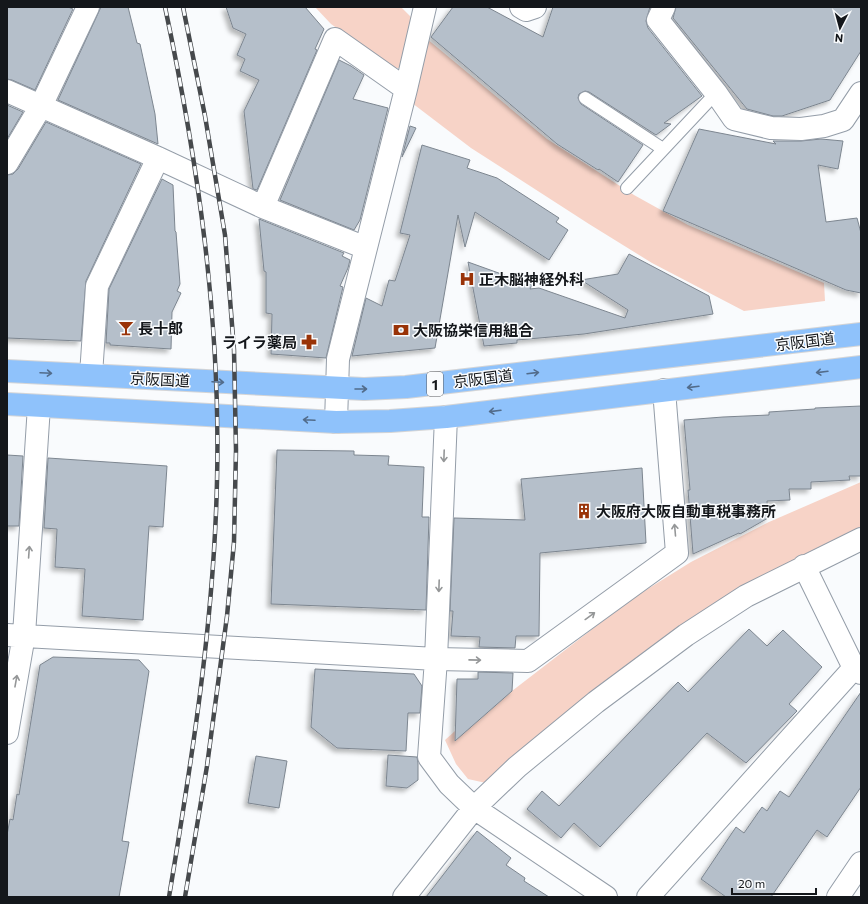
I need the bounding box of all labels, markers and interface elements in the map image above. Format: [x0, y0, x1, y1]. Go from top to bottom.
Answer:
north arrow [820, 8, 860, 48]
text: N [834, 32, 844, 45]
hospital icon: 正木脳神経外科 [458, 270, 476, 288]
place label: 正木脳神経外科 [479, 270, 584, 288]
bar icon: 長十郎 [117, 319, 135, 337]
place label: 長十郎 [138, 319, 183, 337]
bank icon: 大阪協栄信用組合 [392, 321, 410, 339]
place label: 大阪協栄信用組合 [413, 321, 534, 339]
street label: 京阪国道 [774, 328, 836, 354]
place label: ライラ薬局 [222, 333, 297, 351]
pharmacy icon: ライラ薬局 [300, 333, 318, 351]
street label: 京阪国道 [452, 365, 514, 391]
street label: 京阪国道 [130, 368, 190, 390]
one-way arrow [816, 368, 829, 376]
one-way arrow [39, 369, 52, 376]
one-way arrow [526, 369, 539, 376]
road number: 1 [427, 372, 443, 396]
one-way arrow [211, 379, 224, 386]
one-way arrow [687, 383, 700, 391]
one-way arrow [354, 385, 367, 393]
one-way arrow [489, 407, 502, 415]
one-way arrow [303, 417, 316, 424]
one-way arrow [440, 449, 448, 462]
building icon: 大阪府大阪自動車税事務所 [575, 502, 593, 520]
place label: 大阪府大阪自動車税事務所 [596, 502, 776, 520]
one-way arrow [672, 524, 679, 537]
one-way arrow [26, 546, 33, 559]
one-way arrow [435, 579, 442, 592]
one-way arrow [584, 612, 595, 620]
one-way arrow [468, 656, 481, 663]
one-way arrow [12, 675, 20, 688]
scale bar [732, 870, 816, 896]
text: 20 m [738, 876, 765, 890]

